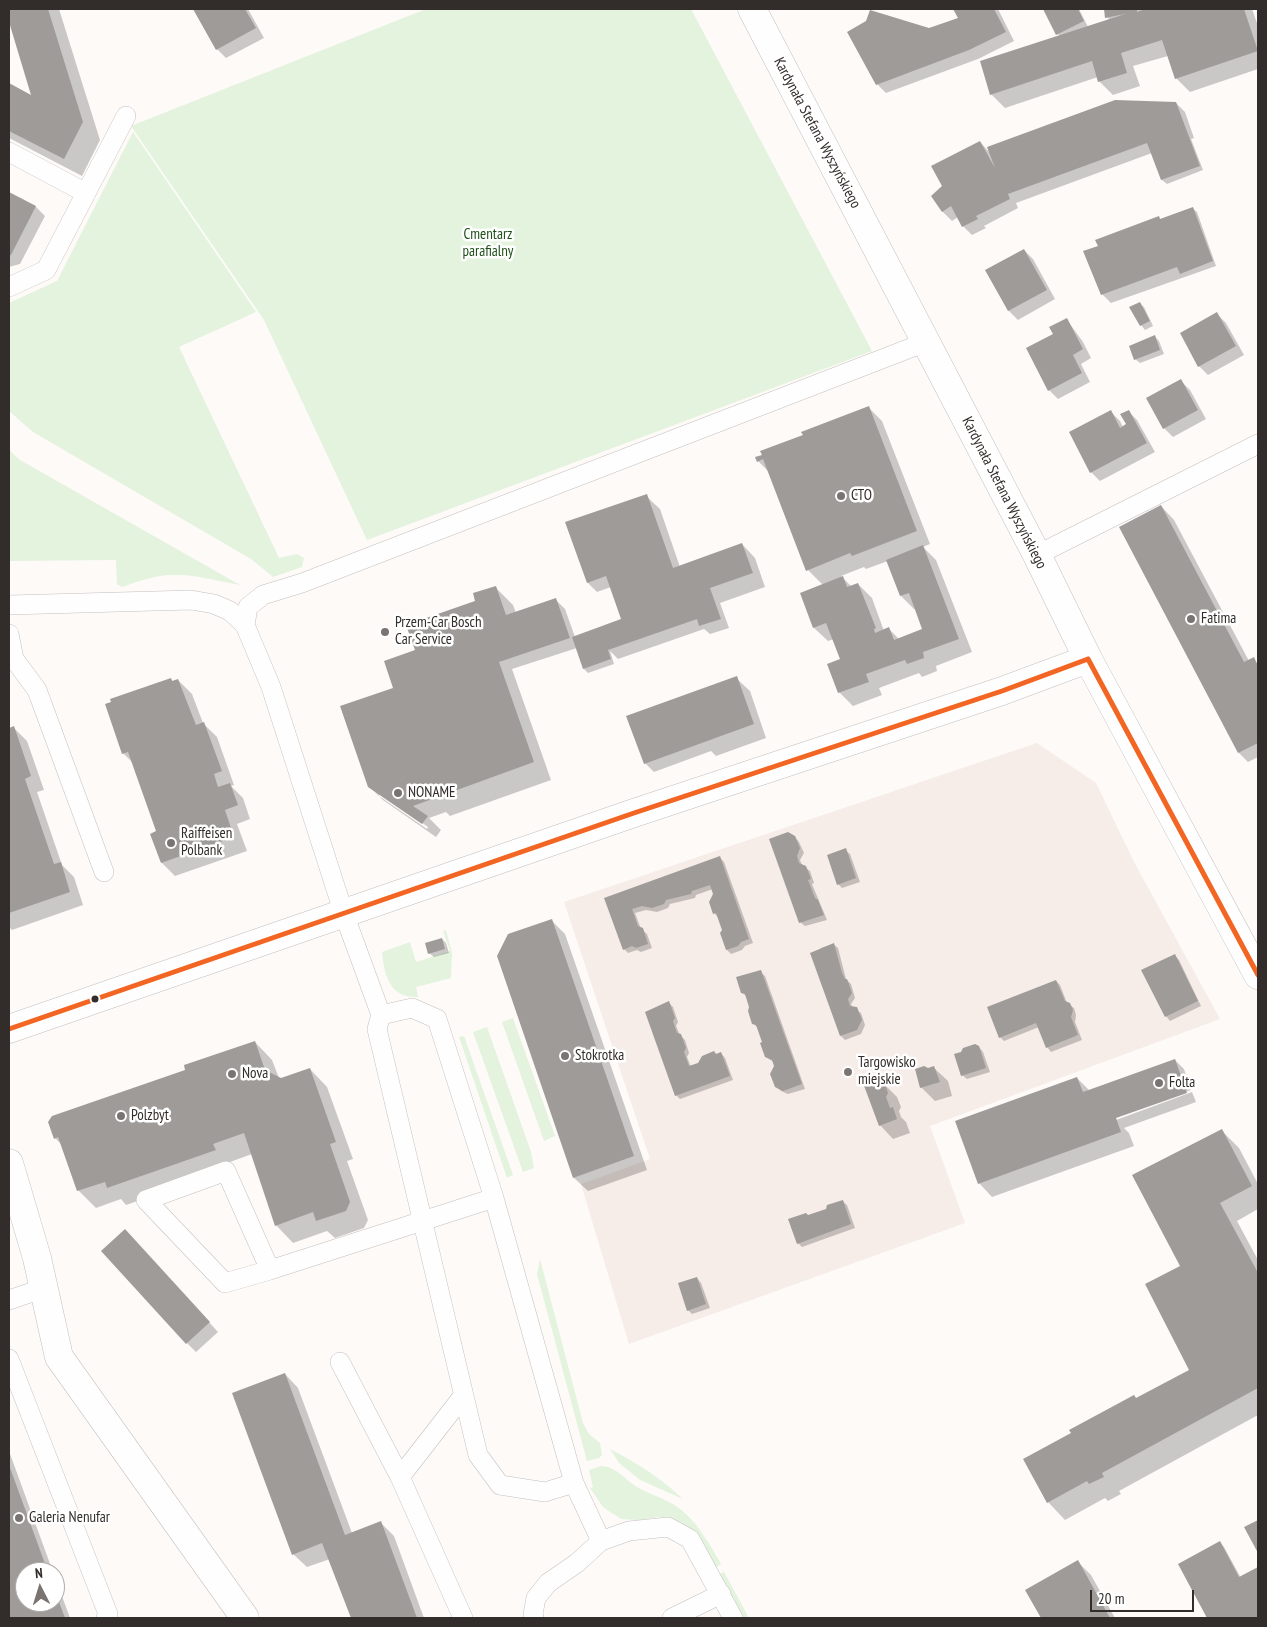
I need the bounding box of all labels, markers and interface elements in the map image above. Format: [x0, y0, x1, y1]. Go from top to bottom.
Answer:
street label: Kardynała Stefana Wyszyńskiego [770, 55, 864, 211]
park label: Cmentarz parafialny [463, 226, 513, 261]
street label: Kardynała Stefana Wyszyńskiego [958, 414, 1050, 572]
place label: CTO [851, 487, 872, 505]
marker: CTO [835, 490, 847, 502]
place label: Fatima [1201, 610, 1236, 628]
marker: Fatima [1185, 613, 1197, 625]
place label: Przem-Car Bosch Car Service [395, 614, 482, 649]
marker: Przem-Car Bosch Car Service [379, 626, 391, 638]
place label: NONAME [408, 784, 455, 802]
marker: NONAME [392, 787, 404, 799]
place label: Raiffeisen Polbank [181, 825, 232, 860]
marker: Raiffeisen Polbank [165, 837, 177, 849]
unlabelled marker [90, 994, 100, 1004]
place label: Stokrotka [575, 1047, 624, 1065]
marker: Stokrotka [559, 1050, 571, 1062]
place label: Targowisko miejskie [858, 1054, 916, 1089]
place label: Nova [242, 1065, 268, 1083]
marker: Targowisko miejskie [842, 1066, 854, 1078]
marker: Nova [226, 1068, 238, 1080]
place label: Folta [1169, 1074, 1195, 1092]
marker: Folta [1153, 1077, 1165, 1089]
place label: Polzbyt [131, 1107, 169, 1125]
marker: Polzbyt [115, 1110, 127, 1122]
place label: Galeria Nenufar [29, 1509, 110, 1527]
marker: Galeria Nenufar [13, 1512, 25, 1524]
north arrow [15, 1562, 65, 1612]
text: N [34, 1564, 43, 1582]
scale bar [1092, 1580, 1196, 1612]
text: 20 m [1098, 1589, 1124, 1608]

